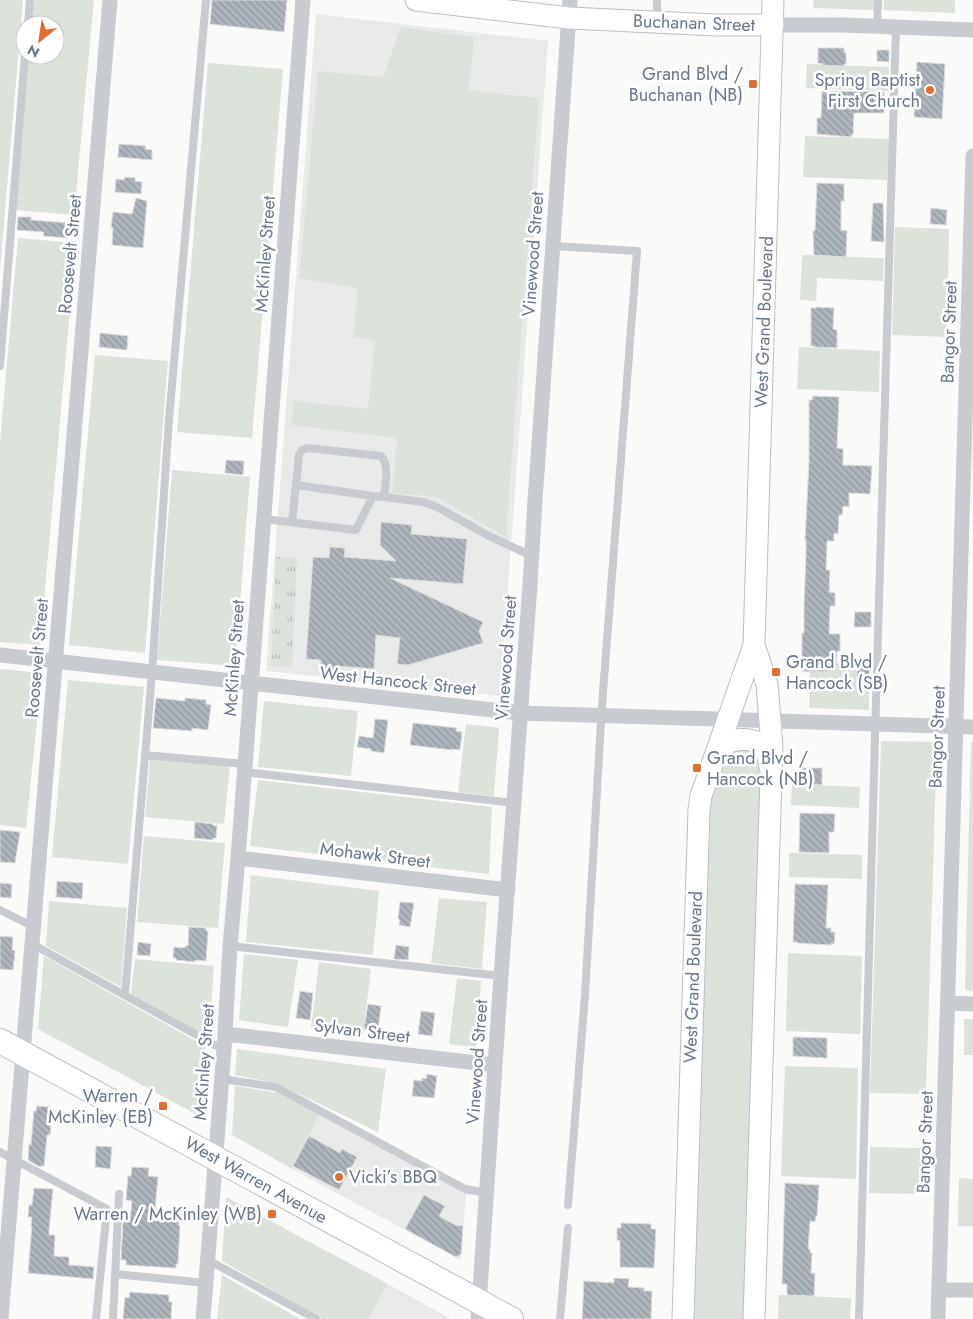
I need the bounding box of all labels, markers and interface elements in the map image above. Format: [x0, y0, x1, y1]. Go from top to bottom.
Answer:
street label: Buchanan Street [633, 8, 756, 38]
north arrow [15, 15, 65, 65]
text: N [24, 40, 43, 63]
place label: Grand Blvd / Buchanan (NB) [629, 61, 743, 108]
place label: Spring Baptist First Church [814, 67, 921, 114]
marker: Grand Blvd / Buchanan (NB) [747, 78, 759, 90]
marker: Spring Baptist First Church [924, 84, 936, 96]
street label: Vinewood Street [516, 190, 550, 317]
street label: Roosevelt Street [52, 193, 88, 315]
street label: McKinley Street [248, 194, 282, 313]
street label: West Grand Boulevard [748, 236, 780, 408]
street label: Bangor Street [934, 280, 964, 384]
street label: Vinewood Street [489, 594, 523, 721]
street label: Roosevelt Street [19, 597, 55, 719]
street label: McKinley Street [217, 598, 251, 717]
place label: Grand Blvd / Hancock (SB) [786, 649, 888, 696]
street label: West Hancock Street [319, 660, 478, 702]
marker: Grand Blvd / Hancock (SB) [770, 666, 782, 678]
street label: Bangor Street [922, 685, 952, 789]
place label: Grand Blvd / Hancock (NB) [707, 745, 814, 792]
marker: Grand Blvd / Hancock (NB) [691, 762, 703, 774]
street label: Mohawk Street [318, 835, 432, 875]
street label: West Grand Boulevard [677, 891, 709, 1063]
street label: Vinewood Street [460, 998, 494, 1125]
street label: McKinley Street [187, 1002, 221, 1121]
street label: Sylvan Street [313, 1012, 412, 1050]
place label: Warren / McKinley (EB) [48, 1083, 153, 1130]
street label: Bangor Street [910, 1090, 940, 1194]
marker: Warren / McKinley (EB) [157, 1100, 169, 1112]
street label: West Warren Avenue [180, 1130, 332, 1230]
place label: Vicki’s BBQ [349, 1164, 438, 1190]
marker: Vicki’s BBQ [333, 1171, 345, 1183]
place label: Warren / McKinley (WB) [73, 1201, 262, 1227]
marker: Warren / McKinley (WB) [266, 1208, 278, 1220]

